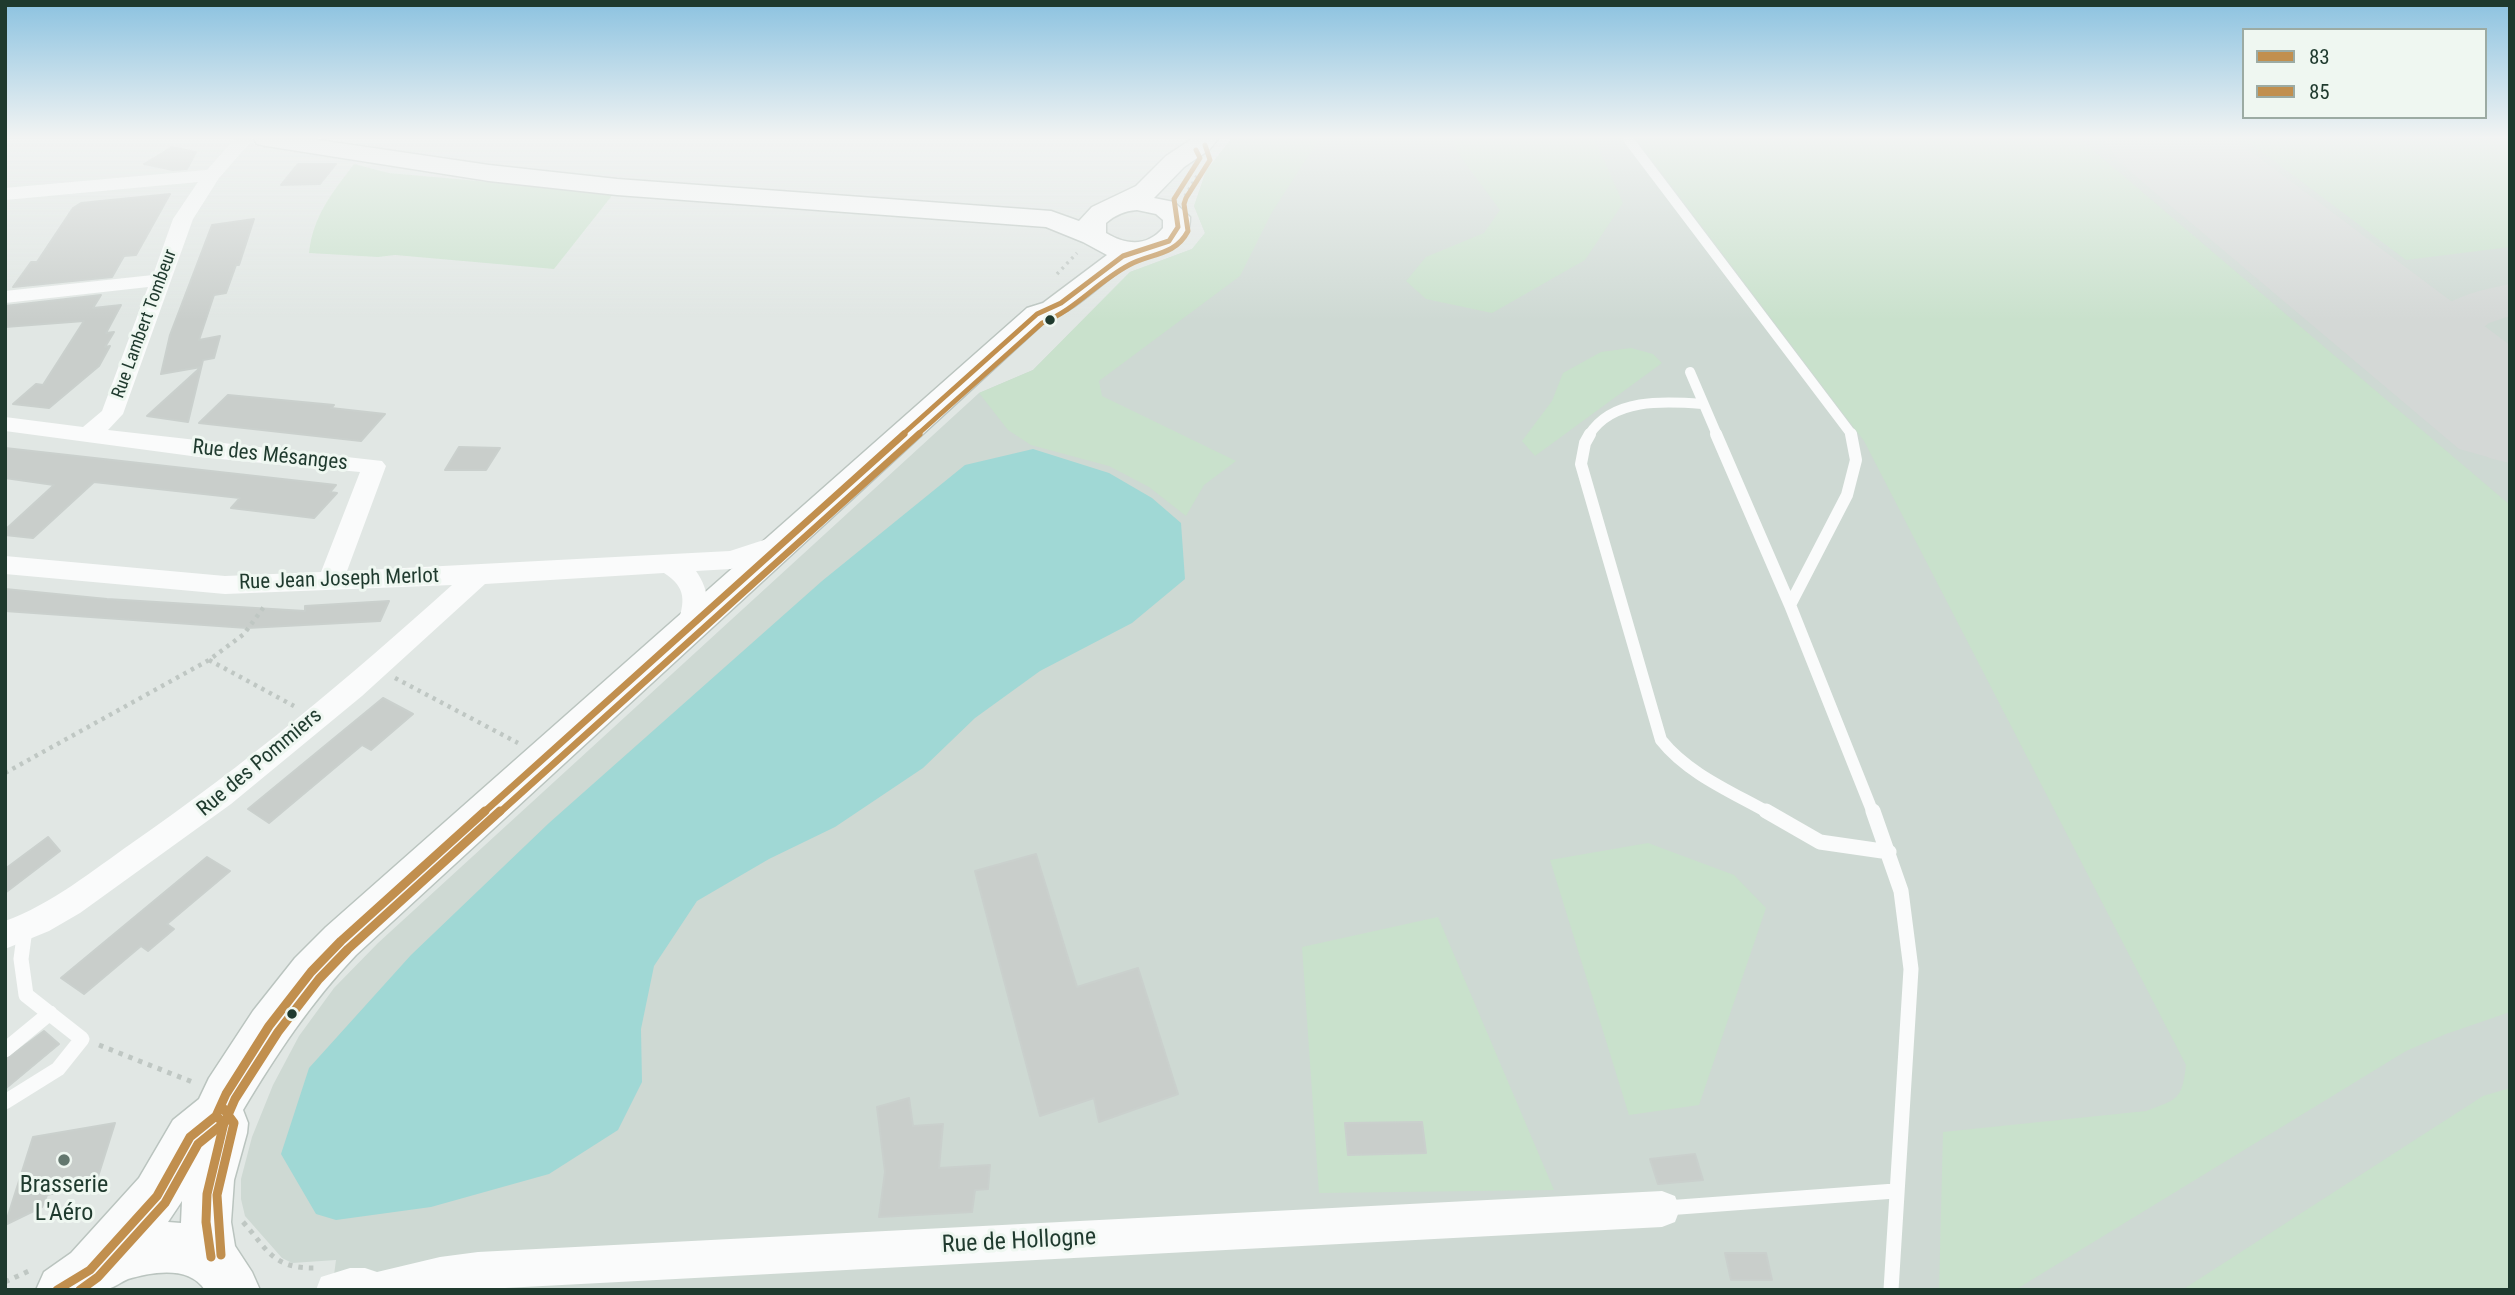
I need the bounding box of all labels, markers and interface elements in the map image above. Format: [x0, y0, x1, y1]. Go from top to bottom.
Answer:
legend [2242, 28, 2487, 119]
text: 83 [2309, 45, 2330, 69]
text: 85 [2309, 80, 2330, 104]
street label: Rue Lambert Tombeur [108, 247, 182, 401]
unlabelled marker [1043, 313, 1057, 327]
street label: Rue des Mésanges [191, 435, 349, 477]
street label: Rue Jean Joseph Merlot [239, 564, 439, 596]
street label: Rue des Pommiers [193, 704, 327, 822]
unlabelled marker [285, 1007, 299, 1021]
marker: Brasserie L'Aéro [56, 1152, 72, 1168]
place label: Brasserie L'Aéro [20, 1172, 108, 1228]
street label: Rue de Hollogne [941, 1224, 1097, 1260]

